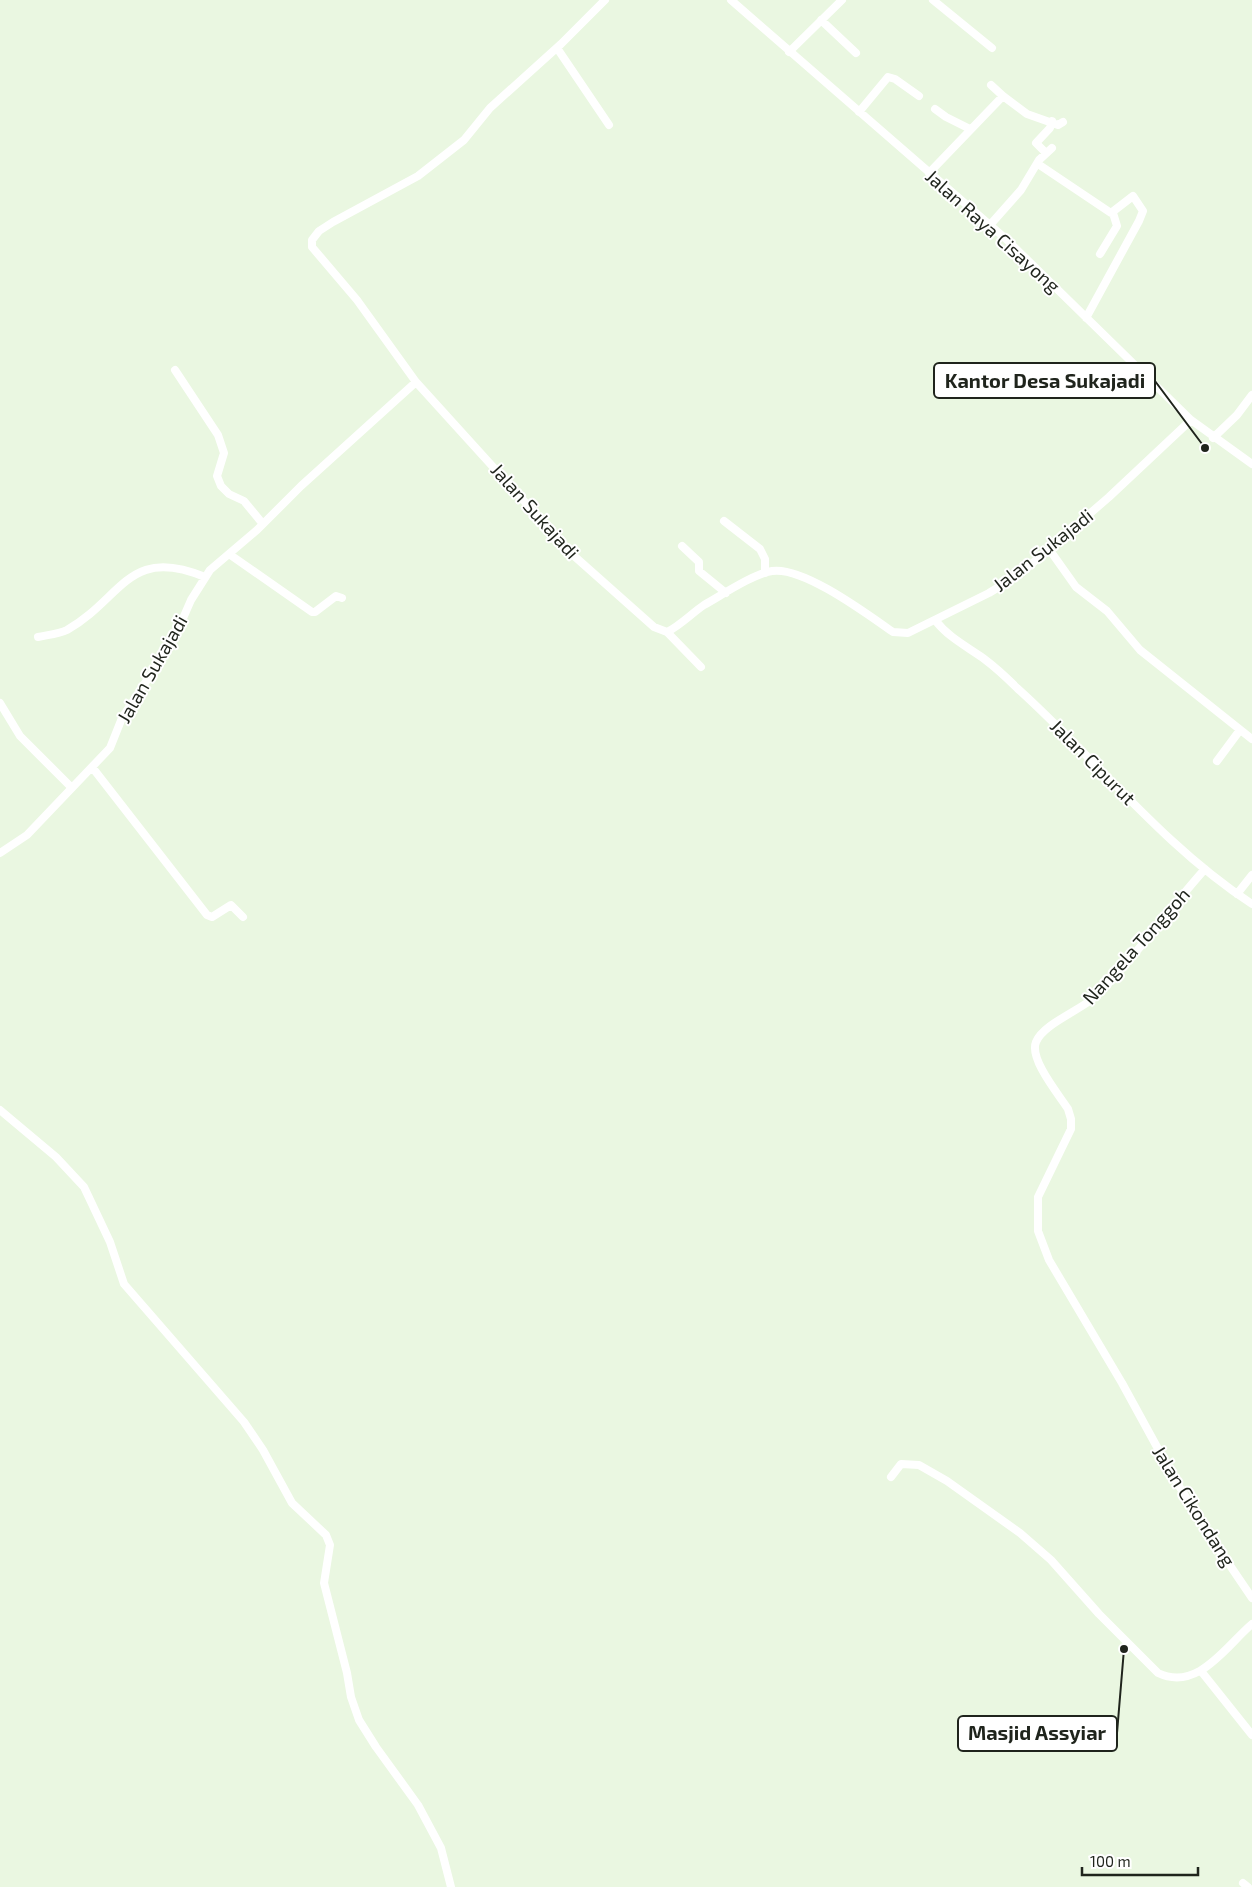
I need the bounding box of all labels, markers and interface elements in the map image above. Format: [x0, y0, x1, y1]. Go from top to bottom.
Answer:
street label: Jalan Raya Cisayong [921, 164, 1066, 297]
callout: Kantor Desa Sukajadi [934, 363, 1155, 398]
text: Kantor Desa Sukajadi [945, 368, 1145, 392]
street label: Jalan Sukajadi [486, 458, 584, 563]
street label: Jalan Sukajadi [988, 503, 1097, 596]
street label: Jalan Sukajadi [111, 611, 192, 727]
street label: Jalan Cipurut [1046, 714, 1141, 809]
street label: Nangela Tonggoh [1077, 883, 1194, 1009]
street label: Jalan Cikondang [1148, 1441, 1241, 1571]
callout: Masjid Assyiar [958, 1716, 1117, 1751]
text: Masjid Assyiar [968, 1720, 1107, 1745]
scale bar [1082, 1844, 1198, 1876]
text: 100 m [1090, 1852, 1131, 1870]

